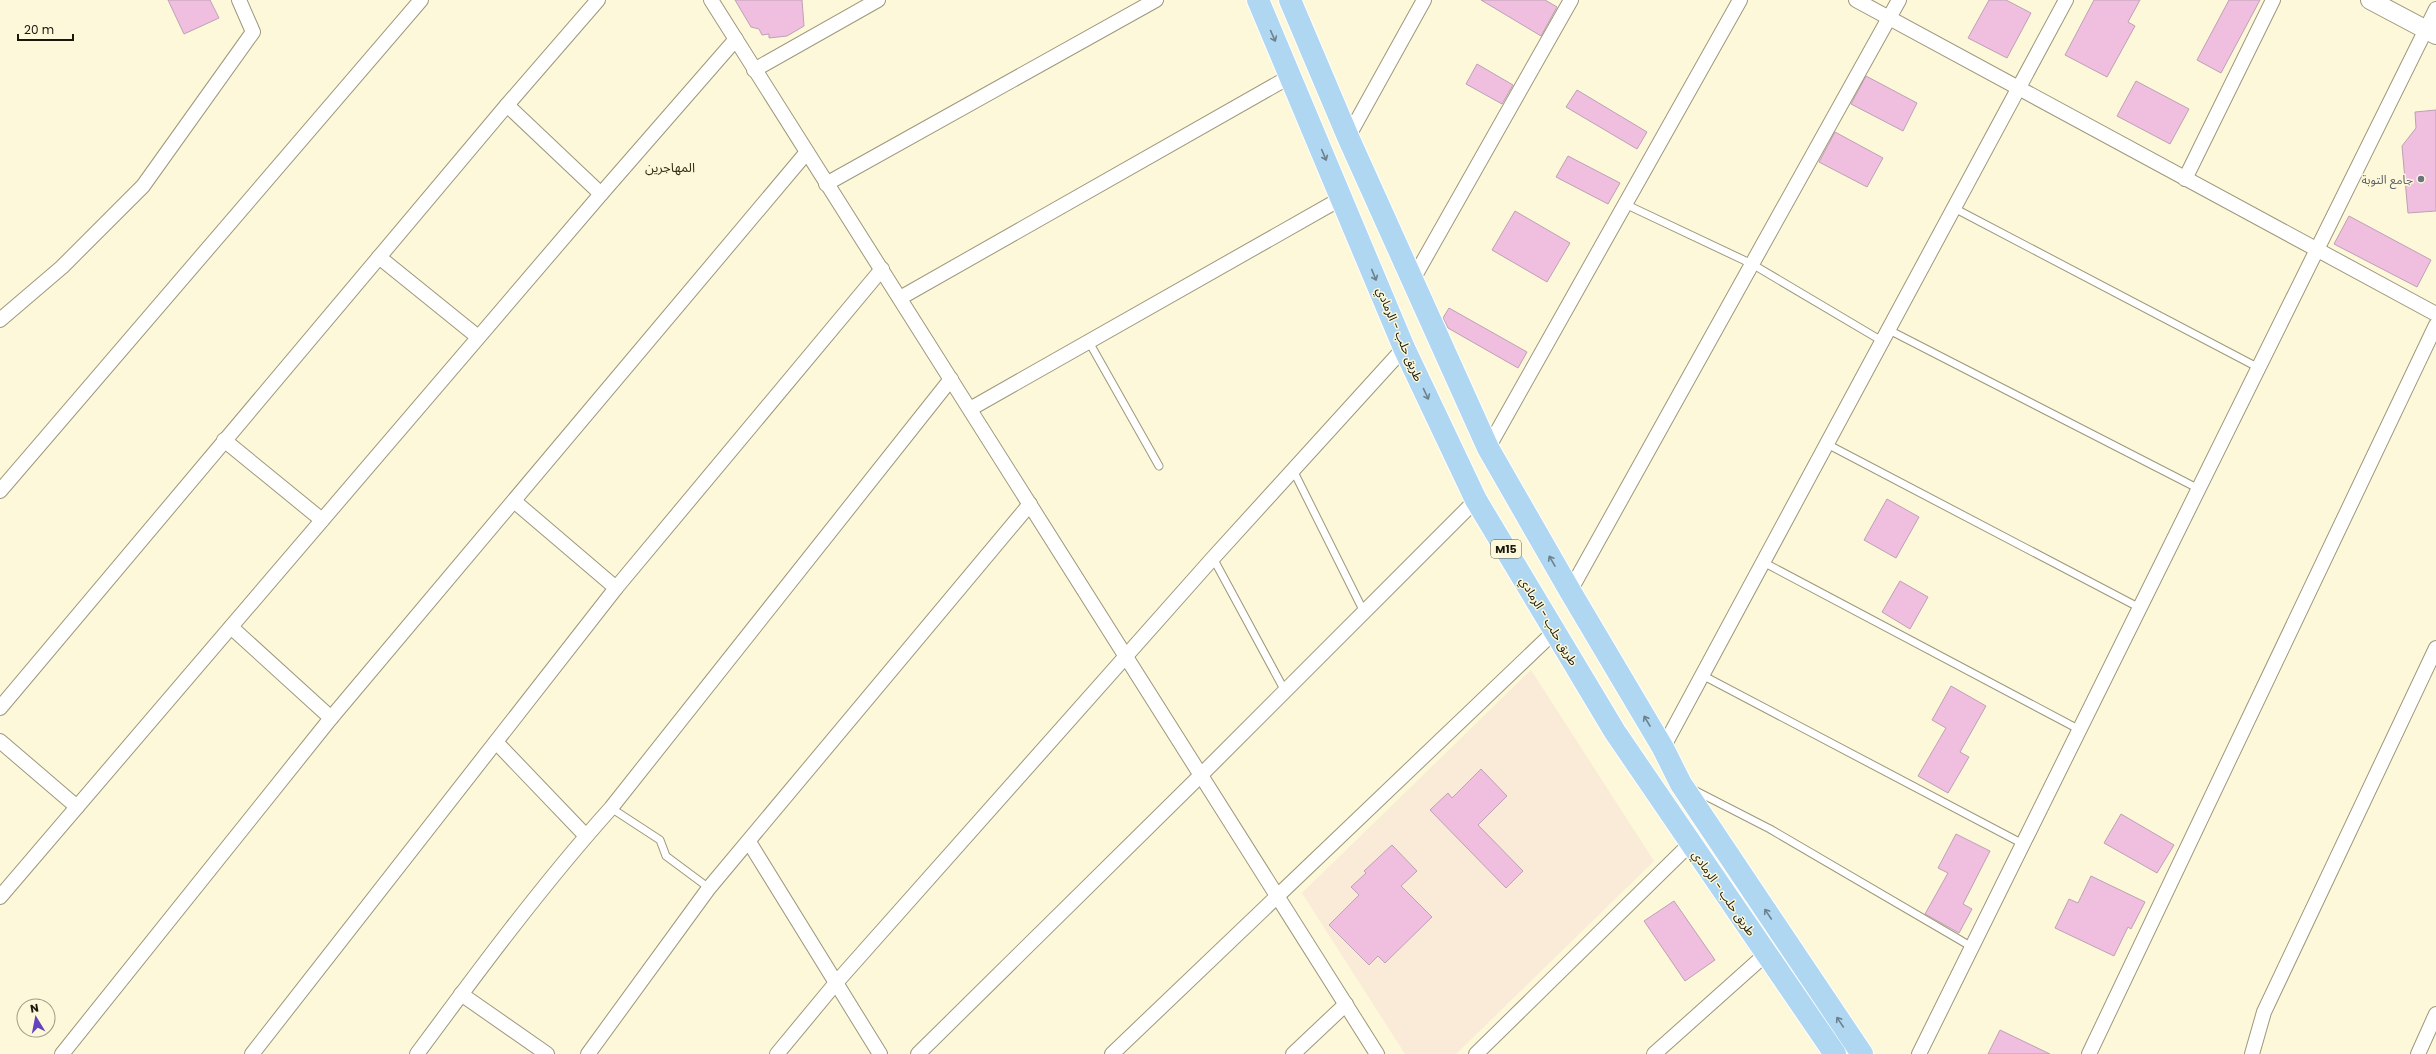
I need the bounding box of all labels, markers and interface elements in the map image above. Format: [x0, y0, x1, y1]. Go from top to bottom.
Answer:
scale bar [18, 16, 73, 42]
text: 20 m [24, 21, 54, 38]
one-way arrow [1270, 29, 1278, 41]
one-way arrow [1321, 149, 1329, 161]
district label: المهاجرين [645, 158, 695, 177]
place label: جامع التوبة [2361, 171, 2413, 189]
marker: جامع التوبة [2416, 174, 2426, 184]
one-way arrow [1371, 269, 1379, 281]
street label: طريق حلب - الرمادي [1371, 284, 1427, 384]
one-way arrow [1423, 388, 1430, 400]
road number: M15 [1491, 540, 1521, 558]
one-way arrow [1548, 555, 1556, 567]
street label: طريق حلب - الرمادي [1514, 573, 1582, 669]
one-way arrow [1643, 716, 1651, 727]
street label: طريق حلب - الرمادي [1687, 847, 1760, 940]
one-way arrow [1764, 908, 1772, 919]
north arrow [16, 998, 56, 1038]
text: N [29, 1000, 40, 1017]
one-way arrow [1836, 1016, 1844, 1027]

